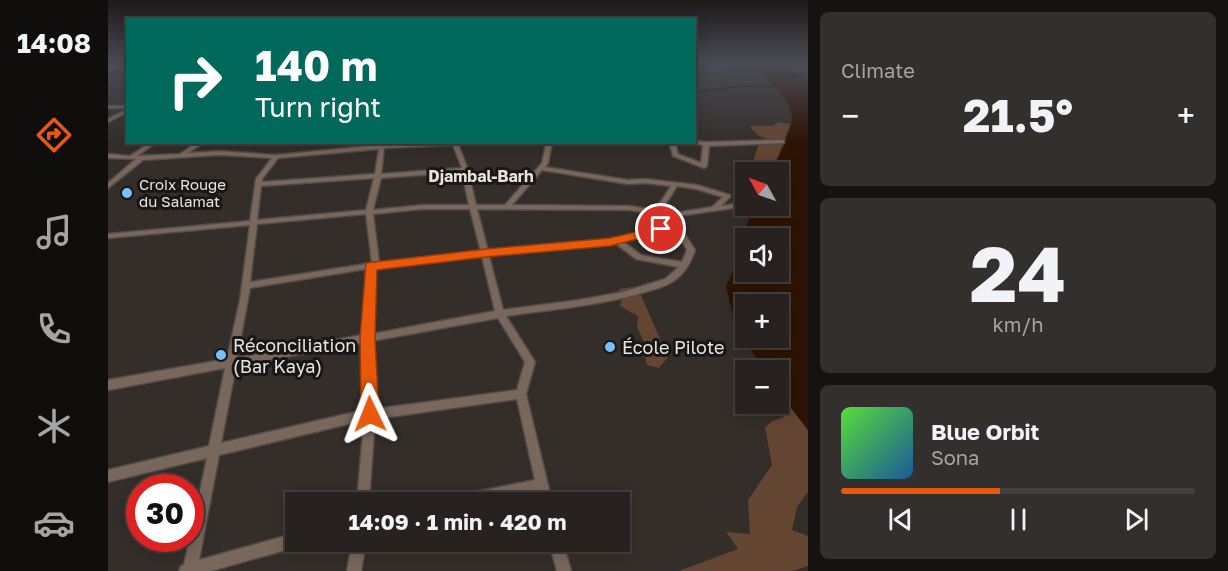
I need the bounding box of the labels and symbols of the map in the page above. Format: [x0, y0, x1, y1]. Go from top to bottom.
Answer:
north arrow [735, 162, 789, 216]
district label: Djambal-Barh [428, 166, 534, 186]
place label: Croix Rouge du Salamat [139, 175, 226, 210]
marker: Croix Rouge du Salamat [120, 186, 134, 200]
pin [635, 203, 686, 254]
place label: Réconciliation (Bar Kaya) [233, 334, 356, 377]
place label: École Pilote [622, 336, 725, 358]
marker: École Pilote [603, 340, 617, 354]
marker: Réconciliation (Bar Kaya) [214, 348, 228, 362]
position arrow [338, 382, 402, 446]
speed limit sign: 30 [126, 474, 204, 552]

